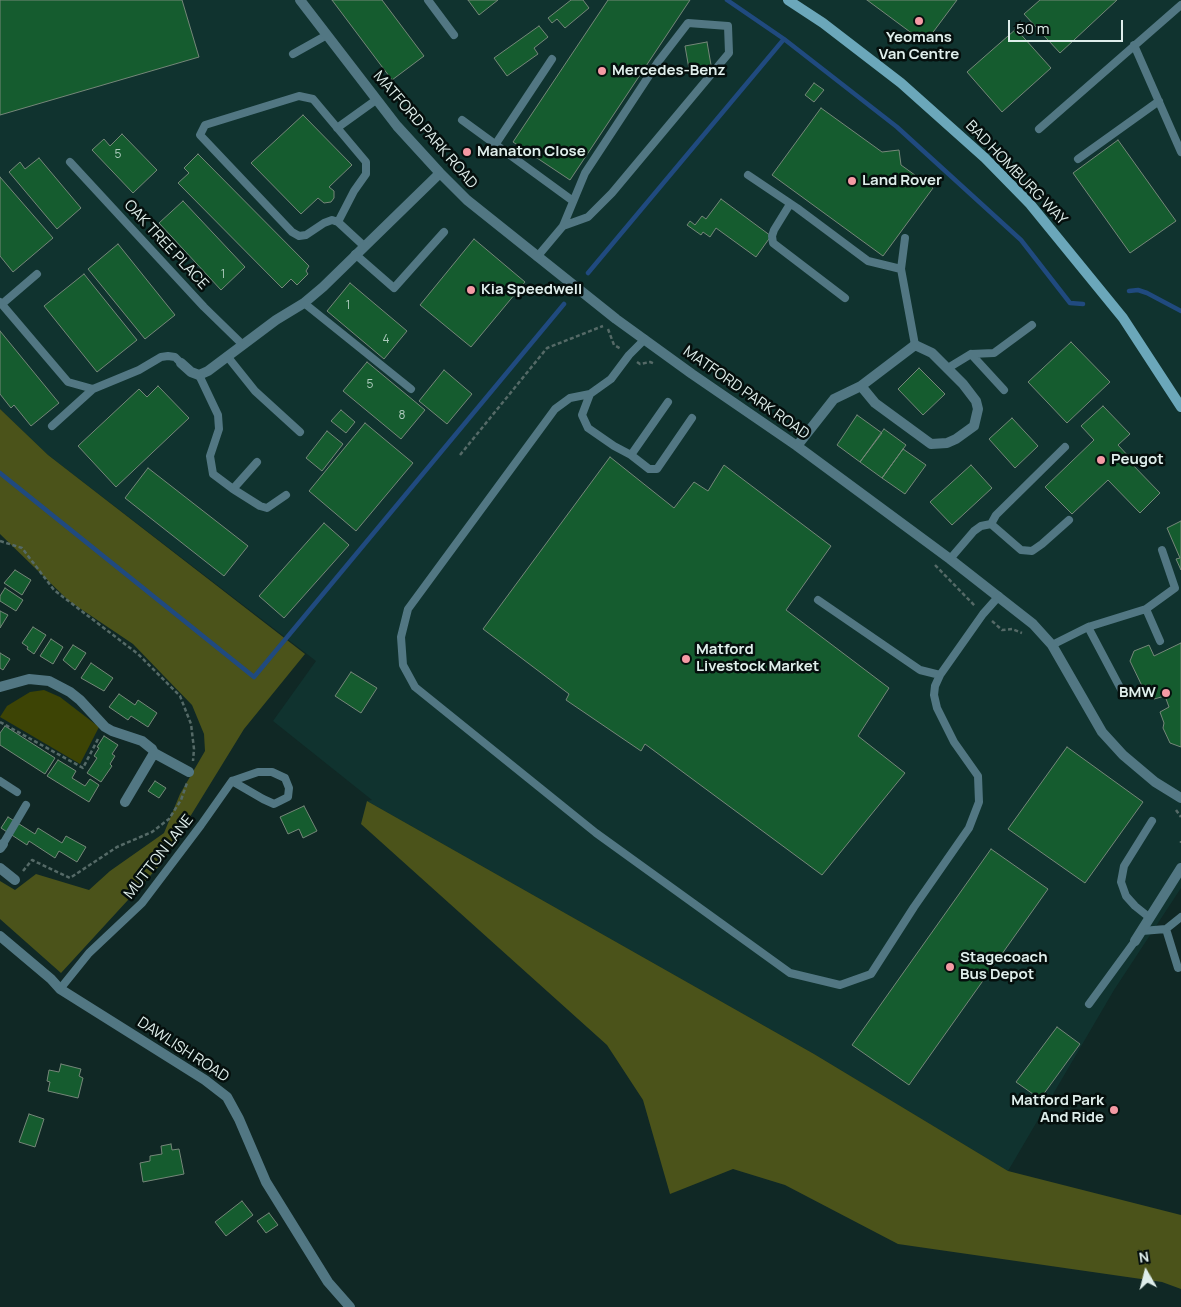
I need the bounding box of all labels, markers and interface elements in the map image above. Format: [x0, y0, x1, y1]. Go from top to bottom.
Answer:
scale bar [1011, 10, 1126, 42]
marker: Yeomans Van Centre [913, 15, 925, 27]
text: 50 m [1016, 18, 1050, 39]
place label: Yeomans Van Centre [879, 29, 959, 64]
place label: Mercedes-Benz [612, 62, 725, 80]
marker: Mercedes-Benz [596, 65, 608, 77]
street label: MATFORD PARK ROAD [369, 68, 481, 192]
street label: BAD HOMBURG WAY [962, 117, 1070, 229]
place label: Manaton Close [477, 143, 586, 161]
marker: Manaton Close [461, 146, 473, 158]
house number: 5 [115, 148, 121, 162]
place label: Land Rover [862, 172, 942, 190]
marker: Land Rover [846, 175, 858, 187]
street label: OAK TREE PLACE [120, 197, 212, 293]
house number: 1 [221, 268, 225, 282]
place label: Kia Speedwell [481, 281, 582, 299]
marker: Kia Speedwell [465, 284, 477, 296]
house number: 1 [346, 299, 350, 313]
house number: 4 [382, 333, 390, 347]
street label: MATFORD PARK ROAD [679, 343, 813, 443]
house number: 5 [367, 378, 373, 392]
house number: 8 [399, 409, 405, 423]
place label: Peugot [1111, 451, 1164, 469]
marker: Peugot [1095, 454, 1107, 466]
place label: Matford Livestock Market [696, 641, 819, 676]
marker: Matford Livestock Market [680, 653, 692, 665]
place label: BMW [1119, 684, 1156, 702]
marker: BMW [1160, 687, 1172, 699]
street label: MUTTON LANE [120, 811, 198, 903]
place label: Stagecoach Bus Depot [960, 949, 1048, 984]
marker: Stagecoach Bus Depot [944, 961, 956, 973]
street label: DAWLISH ROAD [134, 1014, 232, 1086]
place label: Matford Park And Ride [1011, 1092, 1104, 1127]
marker: Matford Park And Ride [1108, 1104, 1120, 1116]
north arrow [1121, 1247, 1171, 1297]
text: N [1138, 1247, 1150, 1267]

